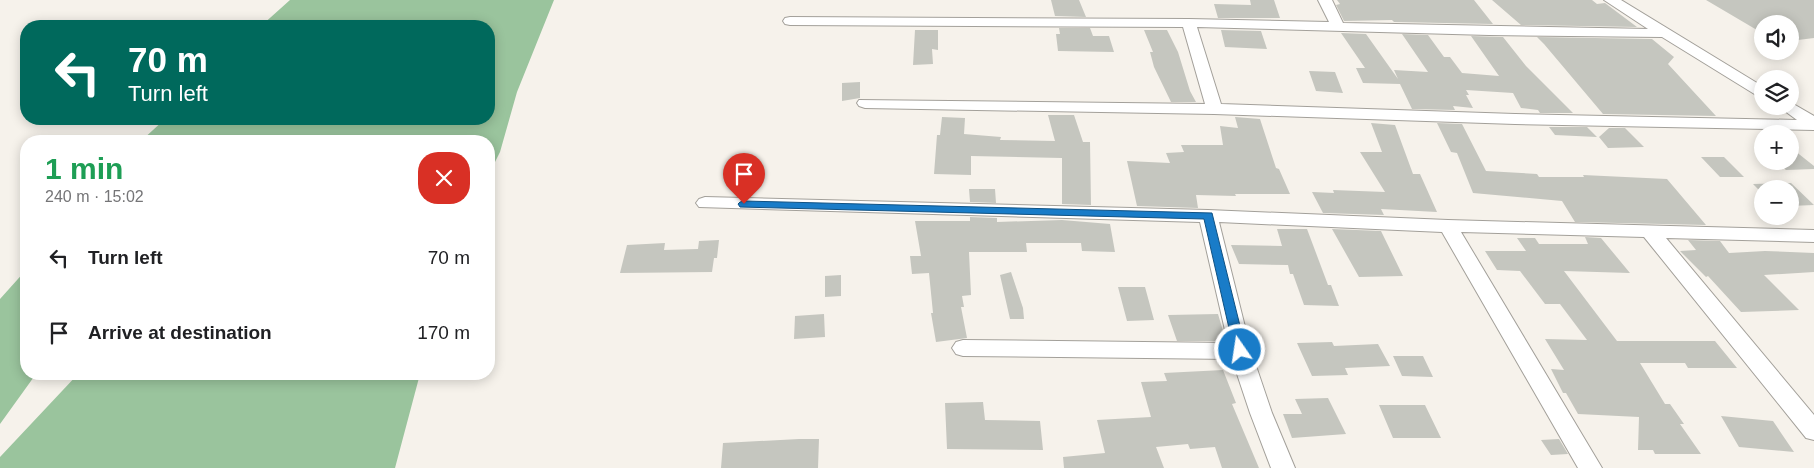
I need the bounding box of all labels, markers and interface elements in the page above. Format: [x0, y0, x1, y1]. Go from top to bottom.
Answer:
map controls [1754, 15, 1799, 225]
button: sound [1754, 15, 1799, 60]
icon: left [45, 40, 110, 105]
text: 70 m [128, 40, 208, 79]
button: layers [1754, 70, 1799, 115]
text: Turn left [128, 81, 208, 106]
button: + [1754, 125, 1799, 170]
text: 1 min [45, 152, 123, 185]
button: close [418, 152, 470, 204]
pin [723, 153, 765, 204]
icon: arrive [730, 160, 758, 188]
button: − [1754, 180, 1799, 225]
text: 240 m · 15:02 [45, 188, 144, 205]
icon: left [45, 244, 73, 272]
text: Turn left [88, 247, 163, 268]
text: 70 m [428, 247, 470, 268]
icon: arrive [45, 319, 73, 347]
text: Arrive at destination [88, 322, 272, 343]
text: 170 m [417, 322, 470, 343]
position arrow [1213, 323, 1265, 375]

